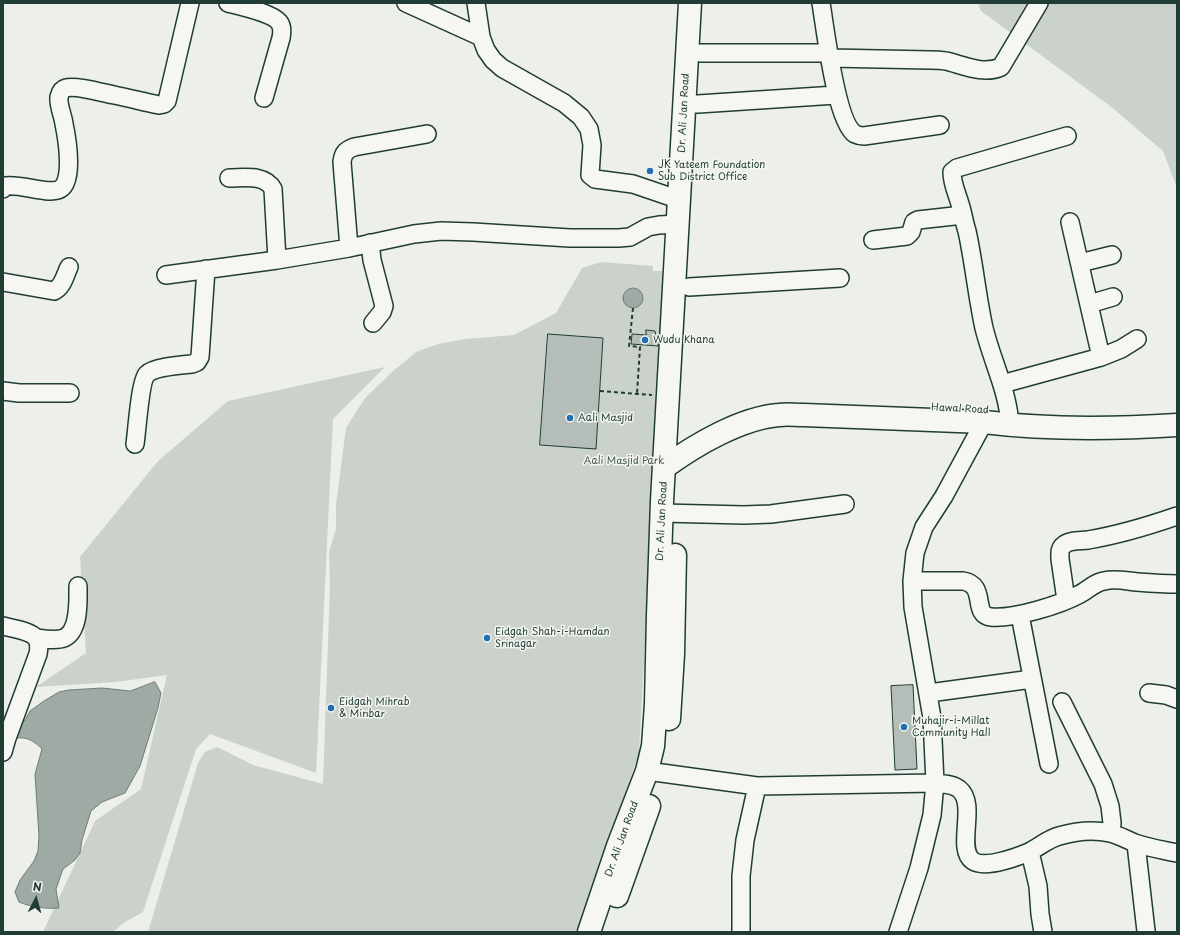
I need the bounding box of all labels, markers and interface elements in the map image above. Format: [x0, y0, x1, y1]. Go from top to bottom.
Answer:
street label: Dr. Ali Jan Road [676, 73, 692, 153]
place label: JK Yateem Foundation Sub District Office [658, 159, 765, 182]
marker: JK Yateem Foundation Sub District Office [645, 166, 655, 176]
place label: Wudu Khana [653, 334, 714, 346]
marker: Wudu Khana [640, 335, 650, 345]
street label: Hawal Road [931, 401, 989, 417]
place label: Aali Masjid [578, 412, 633, 424]
marker: Aali Masjid [565, 413, 575, 423]
park label: Aali Masjid Park [584, 455, 664, 467]
street label: Dr. Ali Jan Road [654, 481, 670, 561]
place label: Eidgah Shah-i-Hamdan Srinagar [495, 626, 610, 650]
marker: Eidgah Shah-i-Hamdan Srinagar [482, 633, 492, 643]
place label: Eidgah Mihrab & Minbar [339, 696, 410, 720]
marker: Eidgah Mihrab & Minbar [326, 703, 336, 713]
place label: Muhajir-i-Millat Community Hall [912, 715, 990, 738]
marker: Muhajir-i-Millat Community Hall [899, 722, 909, 732]
street label: Dr. Ali Jan Road [603, 800, 641, 878]
text: N [32, 878, 43, 895]
north arrow [16, 879, 56, 919]

